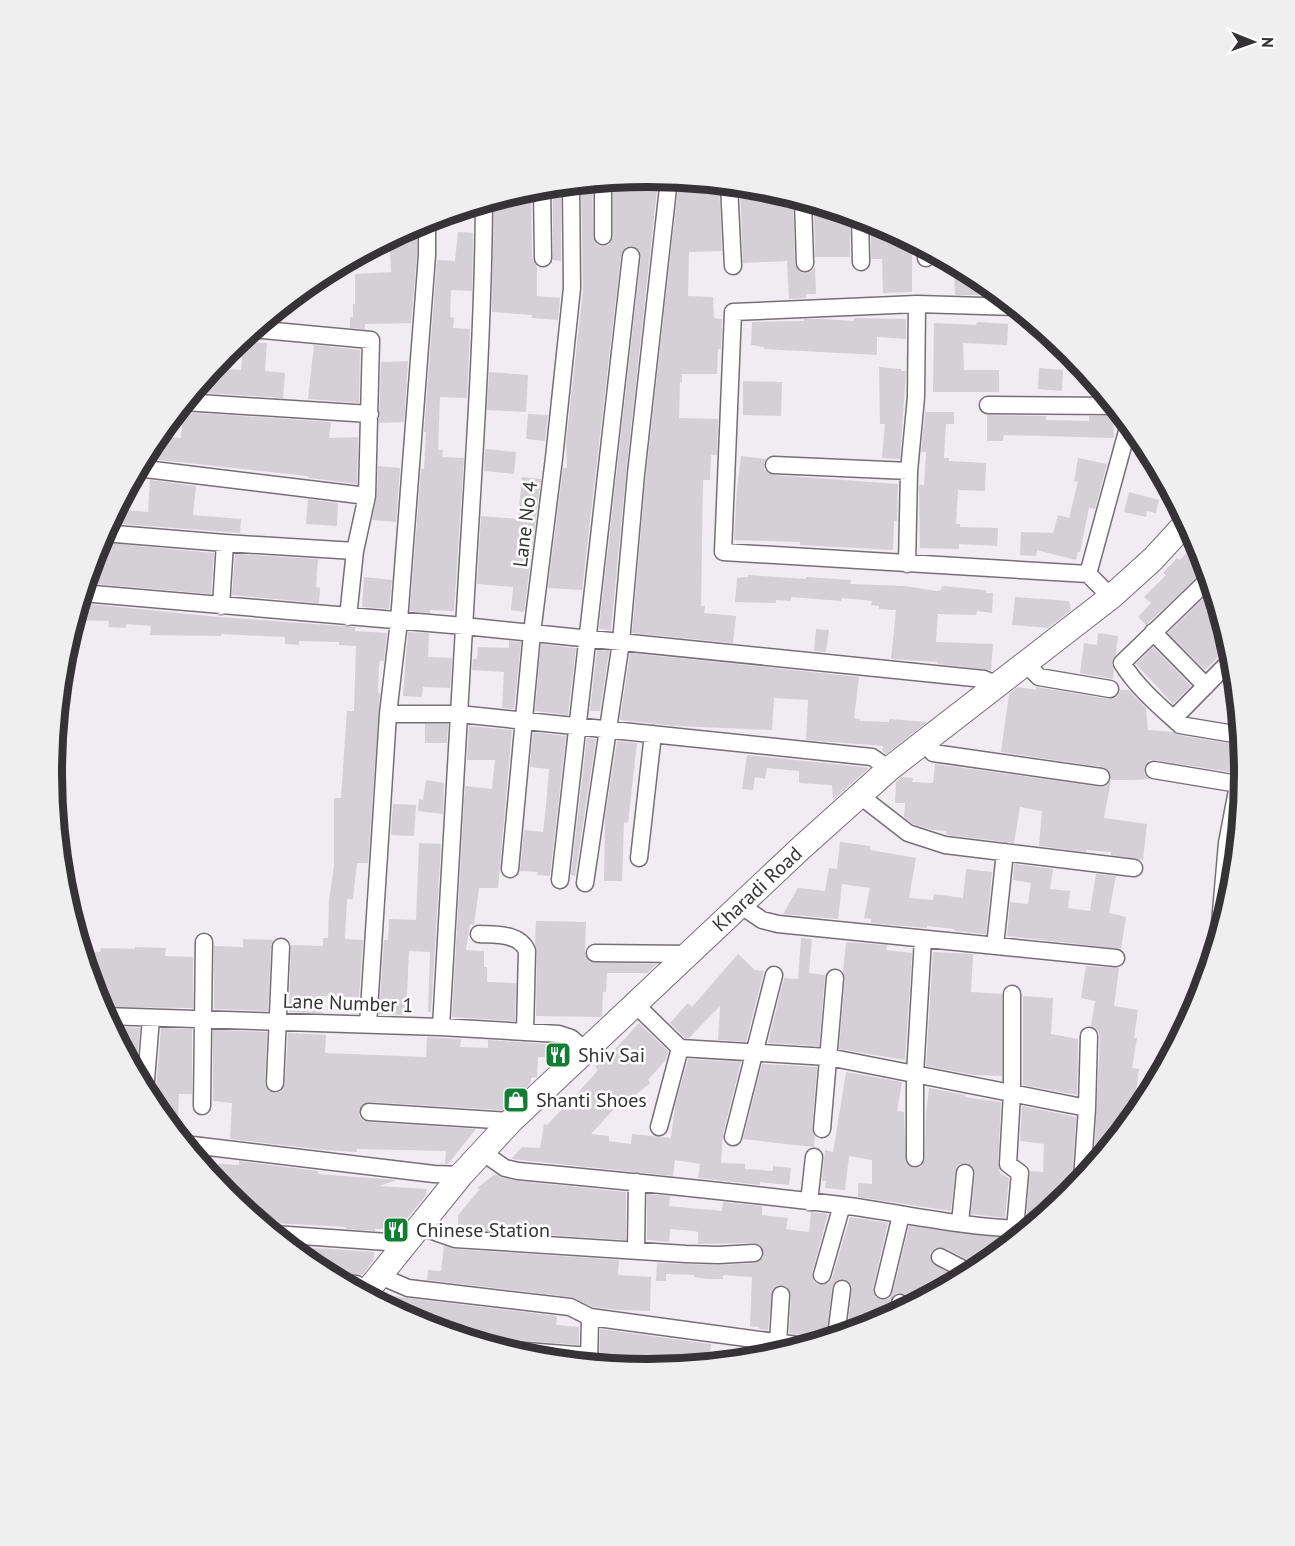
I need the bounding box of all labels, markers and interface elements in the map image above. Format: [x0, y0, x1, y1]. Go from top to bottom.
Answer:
north arrow [1223, 12, 1283, 72]
text: N [1258, 37, 1278, 48]
street label: Lane No 4 [507, 479, 543, 569]
street label: Kharadi Road [707, 841, 807, 937]
street label: Lane Number 1 [282, 988, 414, 1018]
restaurant icon: Shiv Sai [543, 1040, 573, 1070]
place label: Shiv Sai [578, 1042, 645, 1068]
shop icon: Shanti Shoes [501, 1085, 531, 1115]
place label: Shanti Shoes [536, 1087, 647, 1113]
restaurant icon: Chinese Station [381, 1215, 411, 1245]
place label: Chinese Station [416, 1217, 550, 1243]

